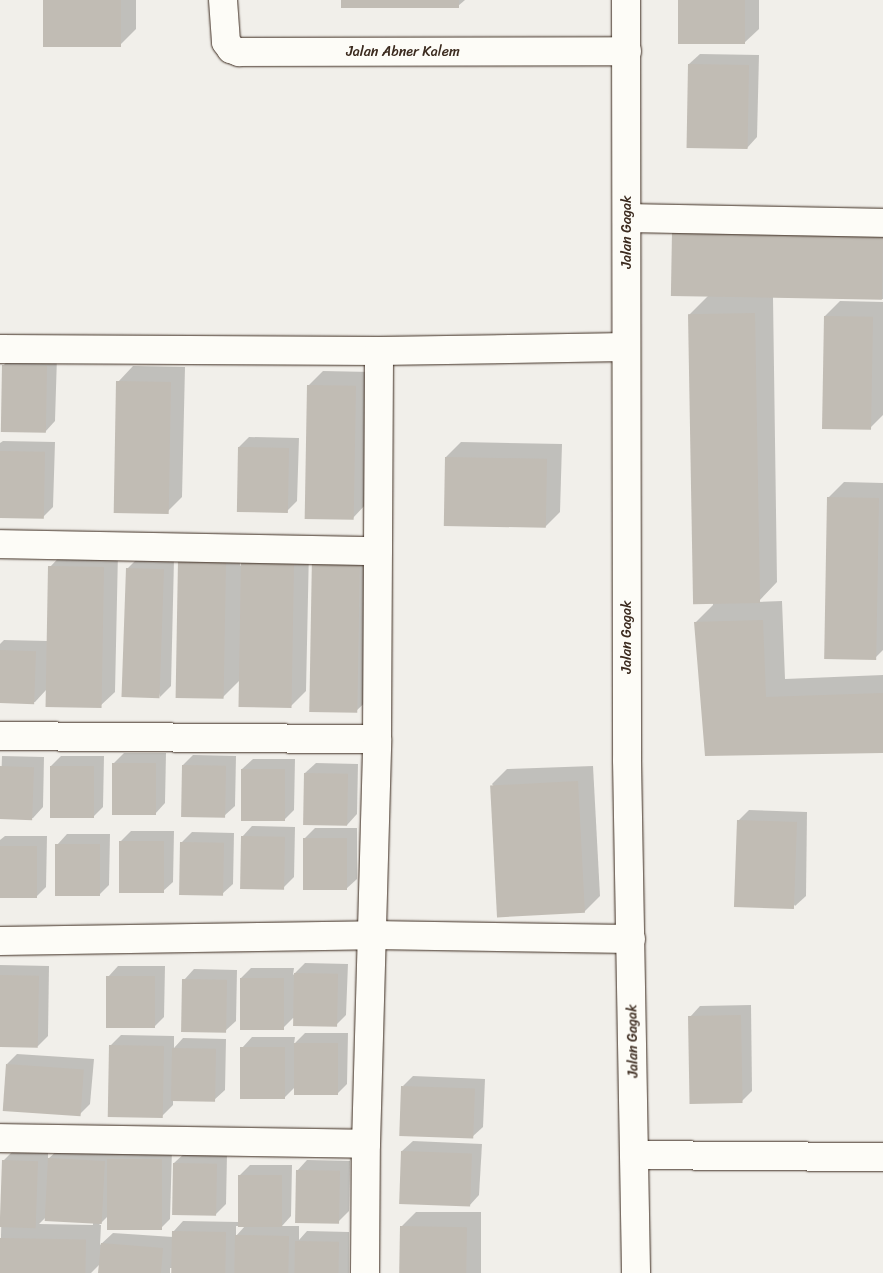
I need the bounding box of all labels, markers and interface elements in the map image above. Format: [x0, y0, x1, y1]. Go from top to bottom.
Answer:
street label: Jalan Abner Kalem [346, 44, 460, 60]
street label: Jalan Gagak [619, 195, 635, 269]
street label: Jalan Gagak [619, 600, 635, 674]
street label: Jalan Gagak [624, 1004, 642, 1078]

